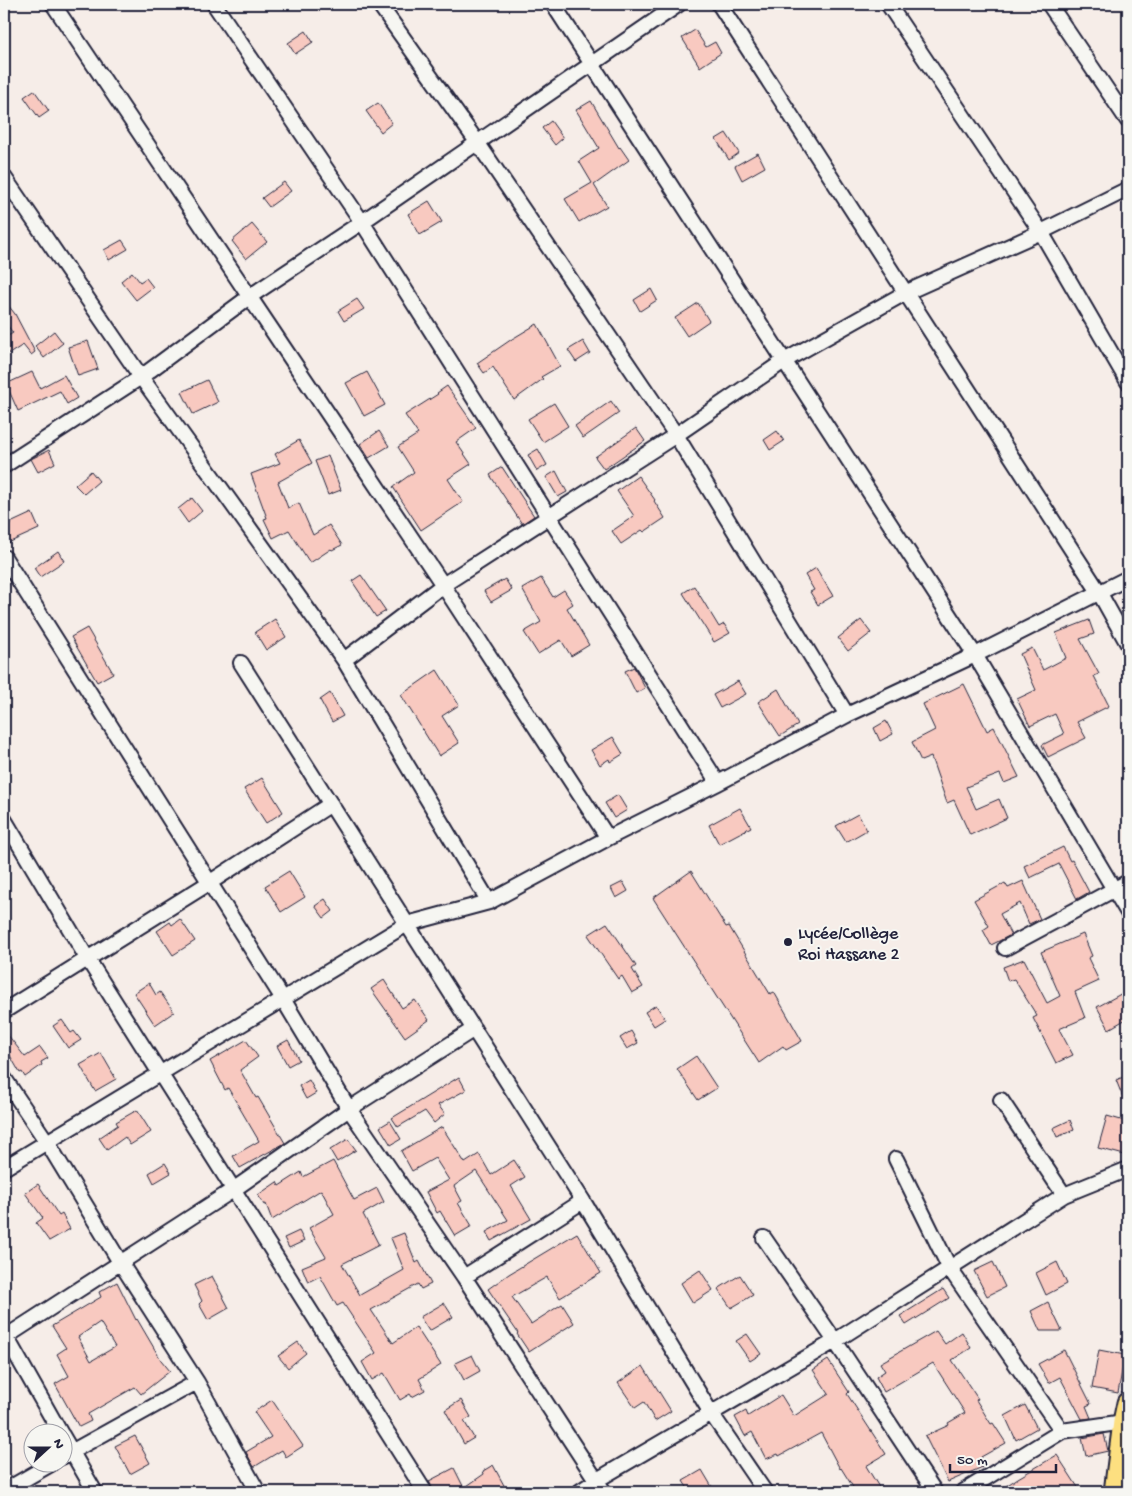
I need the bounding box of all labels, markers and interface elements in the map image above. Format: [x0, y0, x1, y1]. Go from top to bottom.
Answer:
place label: Lycée/Collège Roi Hassane 2 [798, 924, 900, 966]
marker: Lycée/Collège Roi Hassane 2 [782, 936, 794, 948]
north arrow [22, 1424, 72, 1474]
text: N [48, 1437, 67, 1452]
scale bar [950, 1441, 1056, 1473]
text: 50 m [957, 1452, 988, 1470]

